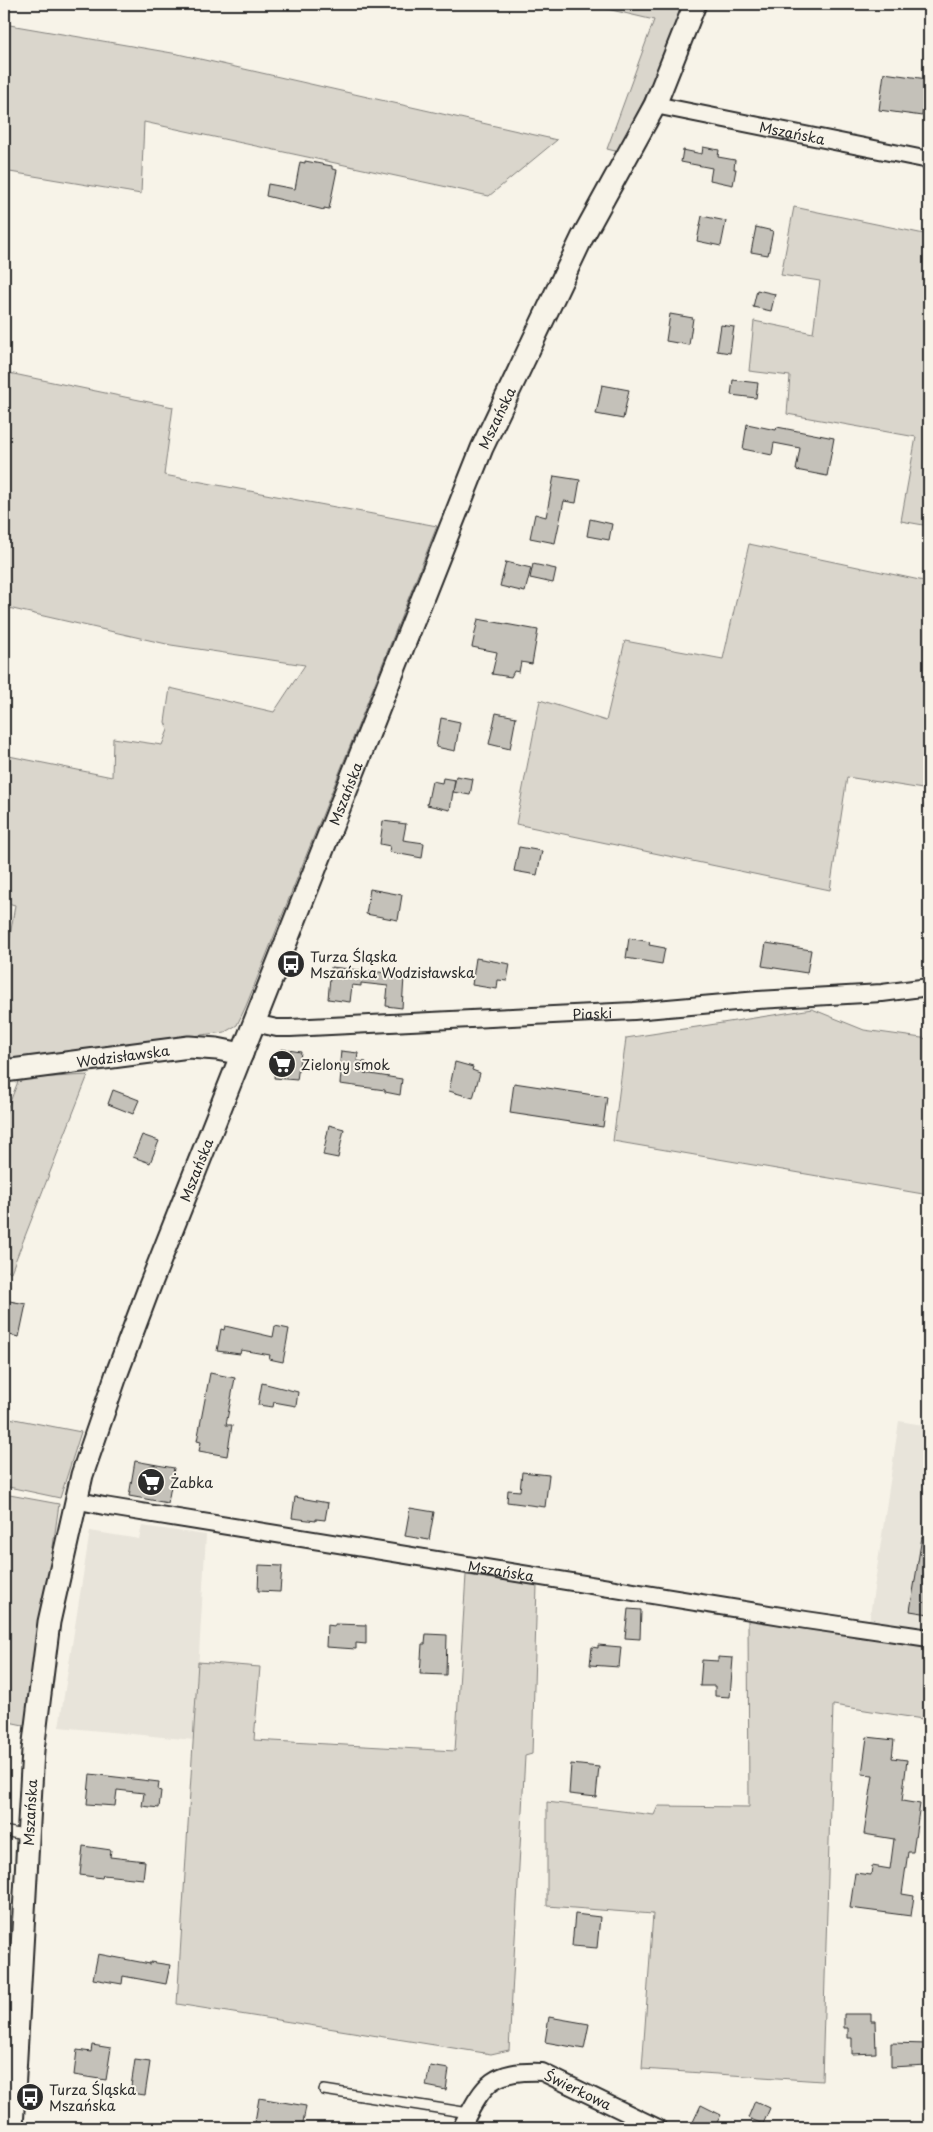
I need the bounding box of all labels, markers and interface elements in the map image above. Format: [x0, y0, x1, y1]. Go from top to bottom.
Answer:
street label: Mszańska [758, 116, 827, 149]
street label: Mszańska [473, 383, 520, 452]
street label: Mszańska [323, 758, 367, 828]
place label: Turza Śląska Mszańska Wodzisławska [310, 946, 475, 983]
bus stop icon: Turza Śląska Mszańska Wodzisławska [276, 949, 306, 979]
street label: Piaski [572, 1002, 613, 1025]
street label: Wodzisławska [75, 1039, 171, 1072]
supermarket icon: Zielony smok [267, 1049, 297, 1079]
place label: Zielony smok [301, 1054, 390, 1075]
street label: Mszańska [174, 1135, 218, 1205]
supermarket icon: Żabka [136, 1467, 166, 1497]
place label: Żabka [170, 1472, 213, 1493]
street label: Mszańska [467, 1555, 536, 1586]
street label: Mszańska [17, 1778, 42, 1846]
street label: Świerkowa [541, 2064, 616, 2115]
place label: Turza Śląska Mszańska [49, 2079, 136, 2116]
bus stop icon: Turza Śląska Mszańska [15, 2082, 45, 2112]

